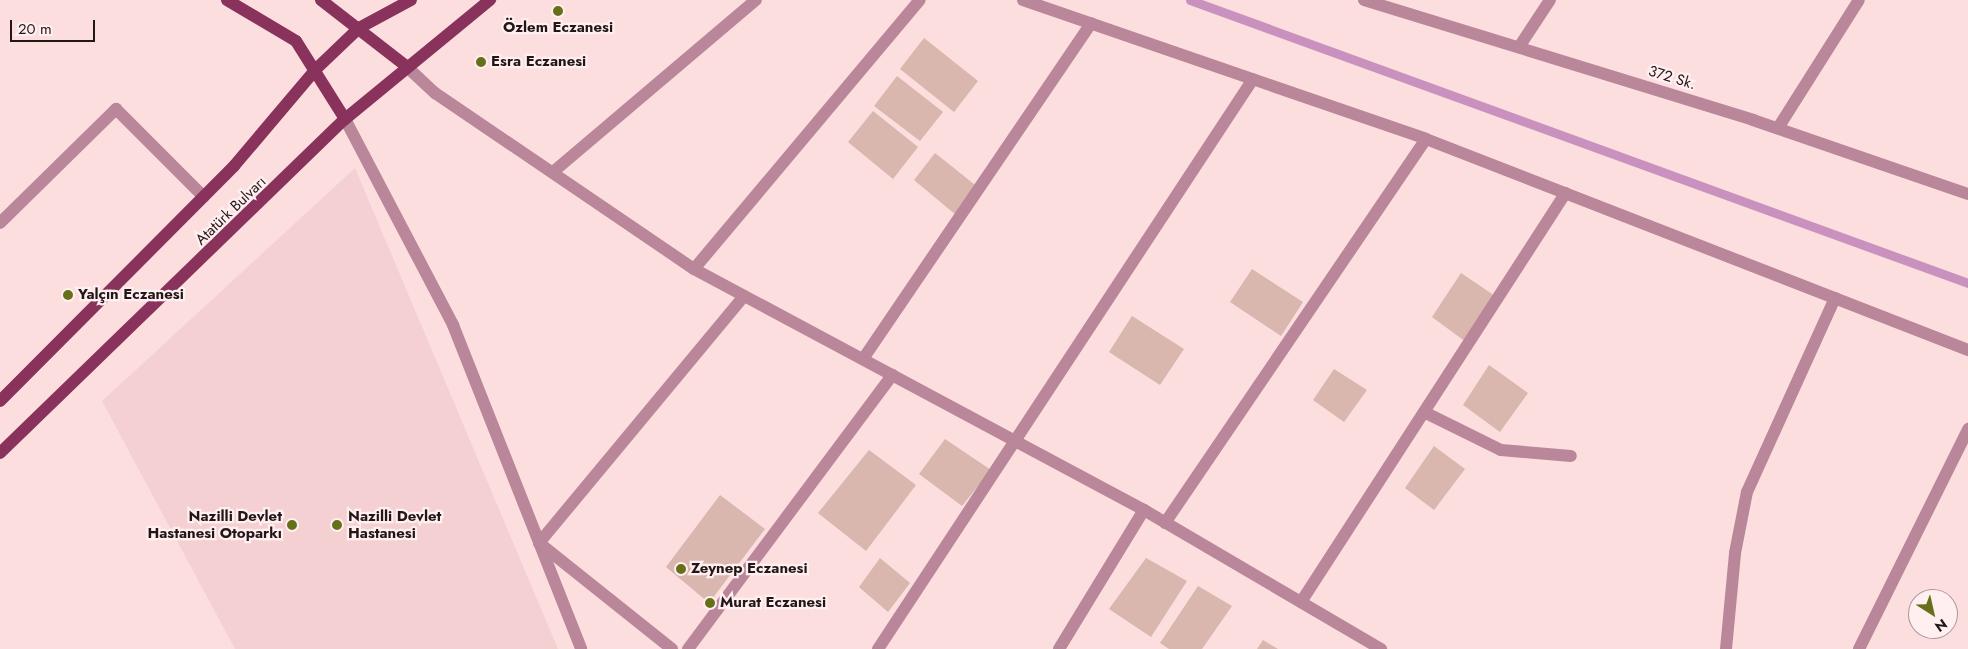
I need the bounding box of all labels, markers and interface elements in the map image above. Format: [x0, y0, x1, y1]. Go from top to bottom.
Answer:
marker: Özlem Eczanesi [552, 5, 564, 17]
scale bar [12, 10, 98, 42]
text: 20 m [18, 18, 52, 40]
place label: Özlem Eczanesi [503, 19, 613, 37]
place label: Esra Eczanesi [491, 53, 586, 71]
marker: Esra Eczanesi [475, 56, 487, 68]
street label: 372 Sk. [1646, 62, 1698, 94]
street label: Atatürk Bulvarı [192, 173, 270, 249]
place label: Yalçın Eczanesi [78, 286, 184, 304]
marker: Yalçın Eczanesi [62, 289, 74, 301]
place label: Nazilli Devlet Hastanesi Otoparkı [147, 507, 282, 542]
place label: Nazilli Devlet Hastanesi [348, 507, 441, 542]
marker: Nazilli Devlet Hastanesi [330, 518, 344, 532]
marker: Nazilli Devlet Hastanesi Otoparkı [286, 519, 298, 531]
place label: Zeynep Eczanesi [691, 560, 808, 578]
marker: Zeynep Eczanesi [675, 563, 687, 575]
north arrow [1908, 589, 1958, 639]
place label: Murat Eczanesi [720, 594, 826, 612]
marker: Murat Eczanesi [704, 597, 716, 609]
text: N [1931, 614, 1951, 637]

